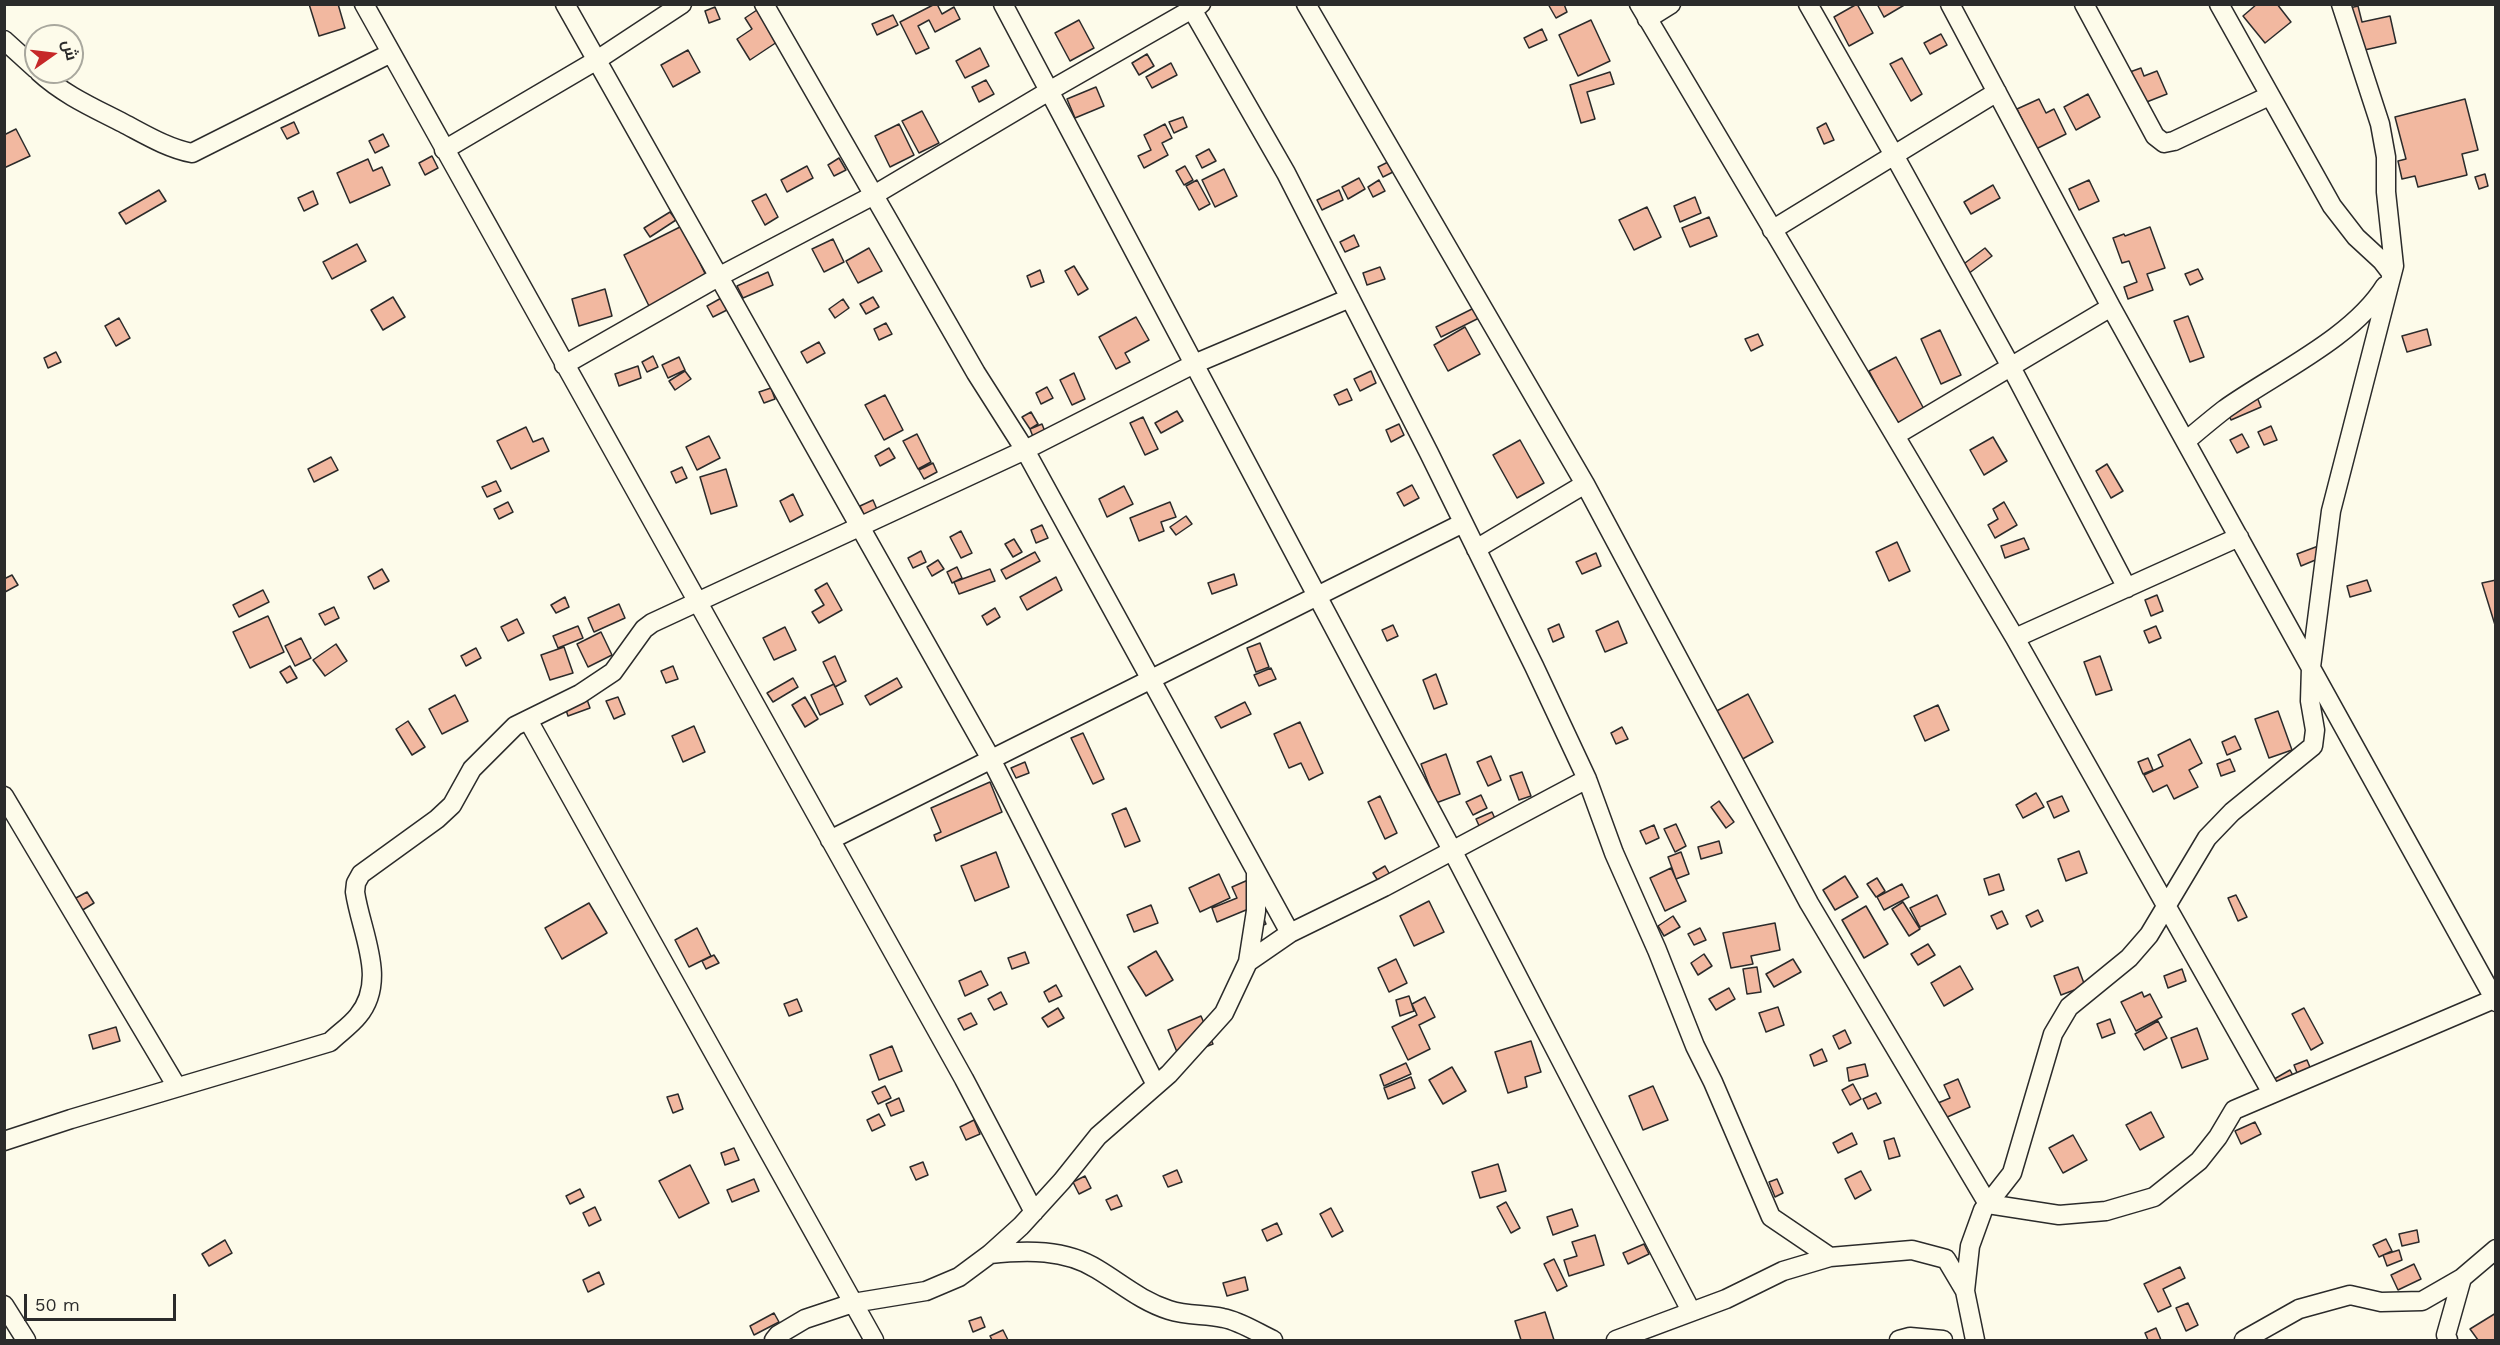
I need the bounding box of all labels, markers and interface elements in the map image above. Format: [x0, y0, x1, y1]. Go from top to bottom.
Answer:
north arrow [24, 24, 84, 84]
text: ش [58, 38, 82, 62]
scale bar [27, 1282, 178, 1320]
text: 50 m [35, 1294, 80, 1315]

